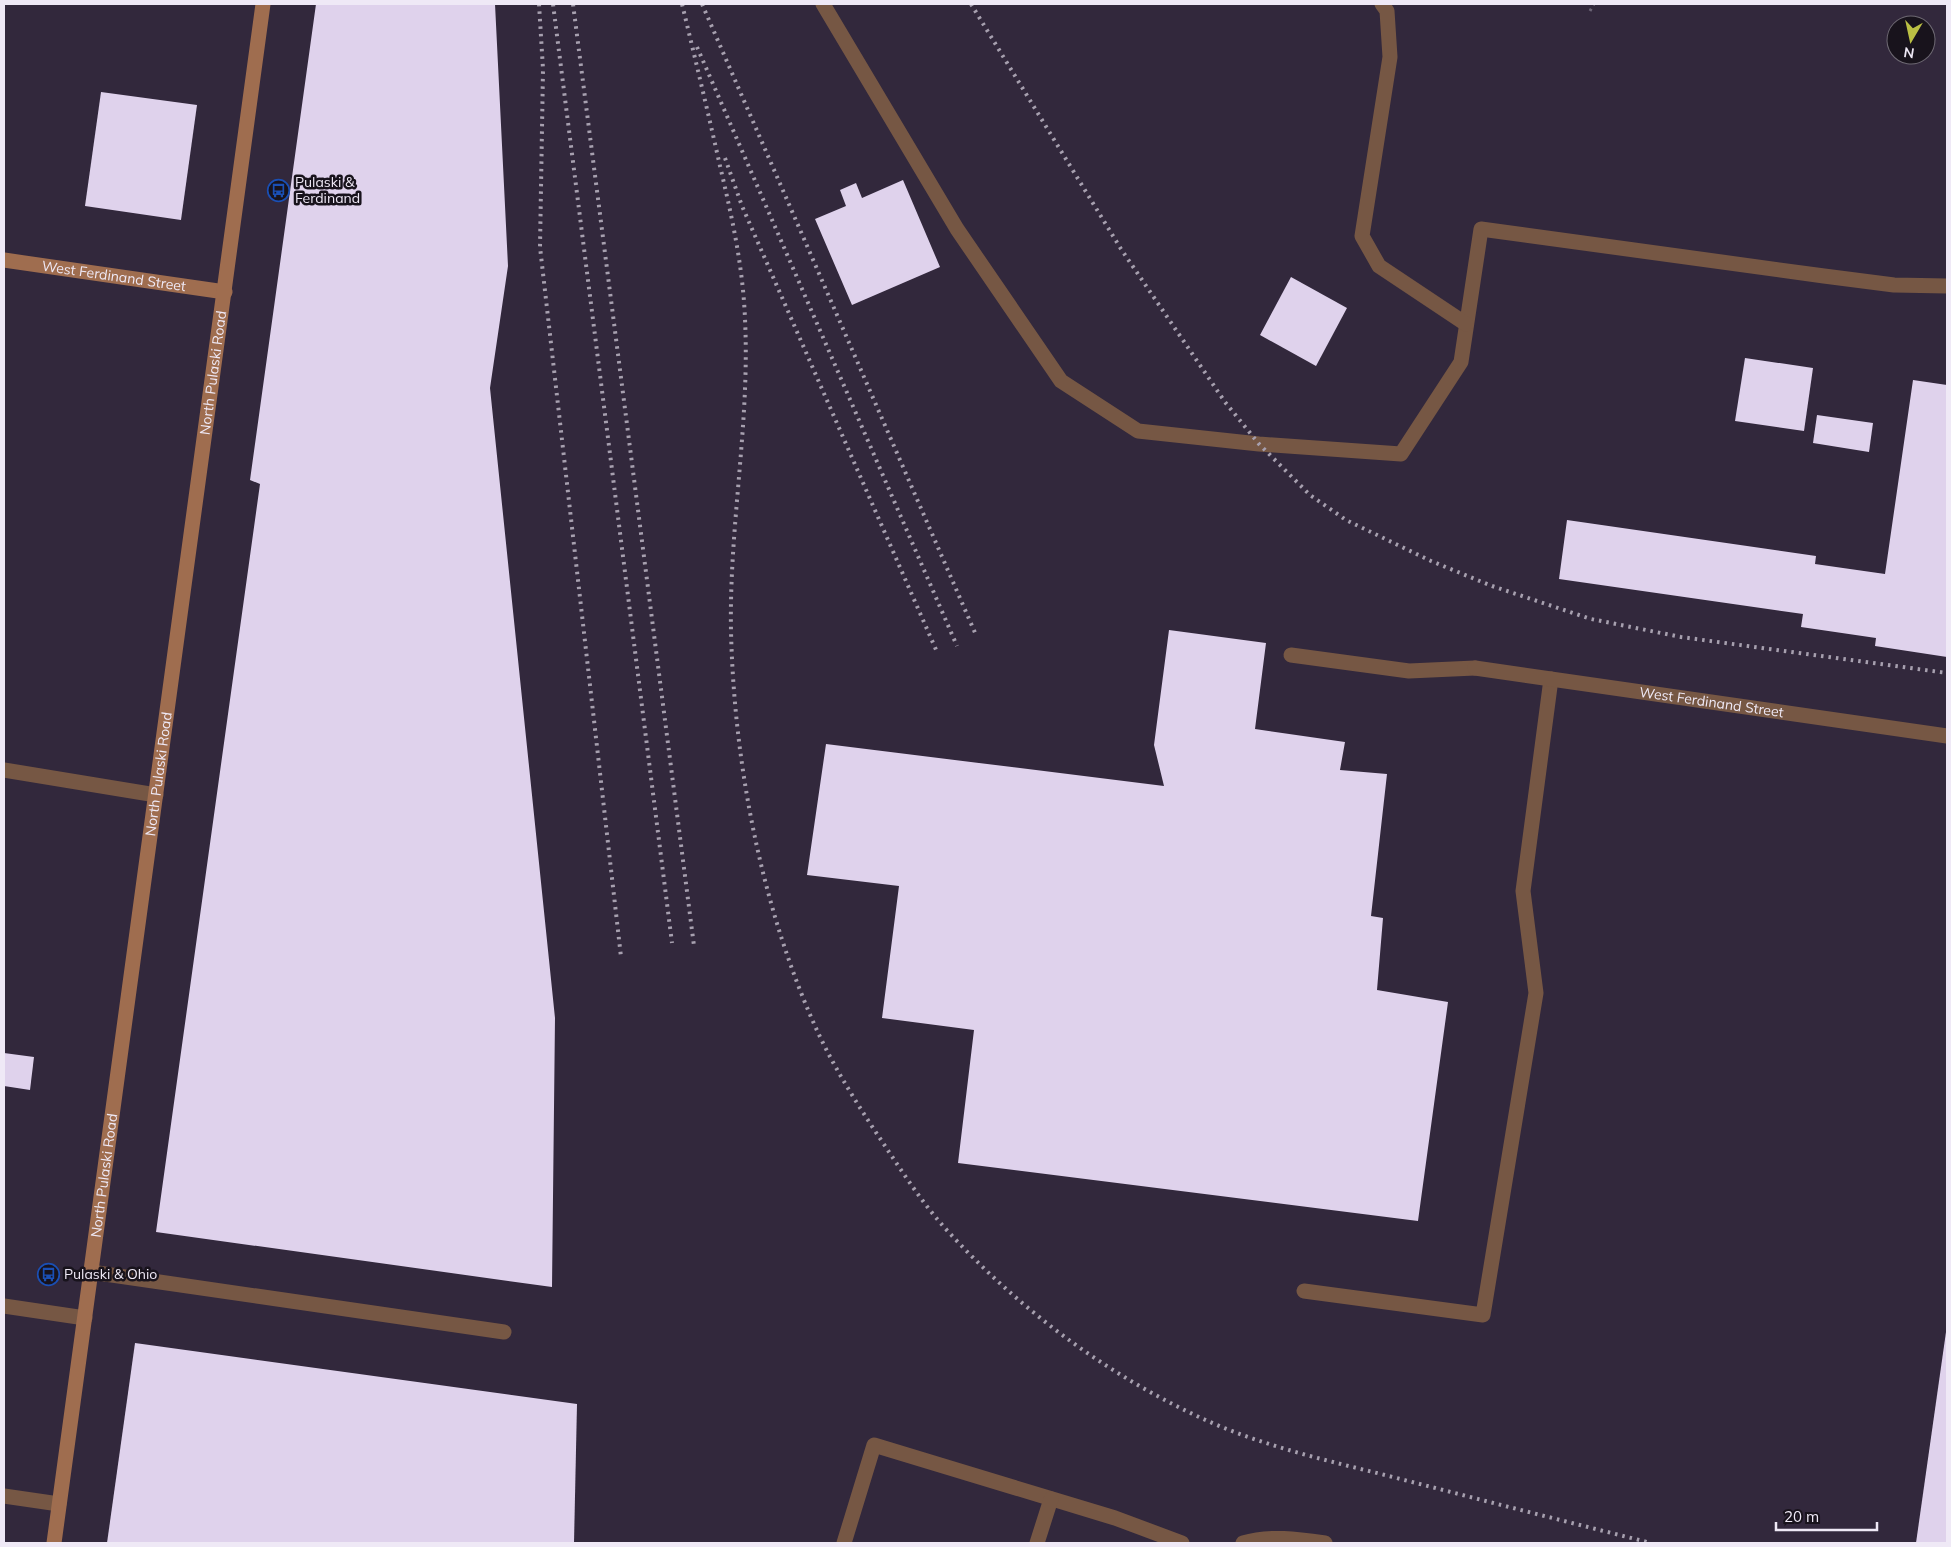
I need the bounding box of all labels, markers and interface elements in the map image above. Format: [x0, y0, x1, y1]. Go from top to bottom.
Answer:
north arrow [1886, 15, 1936, 65]
text: N [1902, 43, 1916, 63]
place label: Pulaski & Ferdinand [295, 173, 360, 207]
bus stop icon: Pulaski & Ferdinand [267, 178, 291, 202]
street label: West Ferdinand Street [41, 257, 187, 295]
street label: North Pulaski Road [196, 310, 230, 436]
street label: West Ferdinand Street [1638, 683, 1785, 721]
street label: North Pulaski Road [141, 711, 176, 837]
street label: North Pulaski Road [87, 1112, 121, 1239]
bus stop icon: Pulaski & Ohio [36, 1262, 60, 1286]
place label: Pulaski & Ohio [64, 1265, 157, 1283]
scale bar [1776, 1500, 1877, 1532]
text: 20 m [1784, 1507, 1819, 1526]

